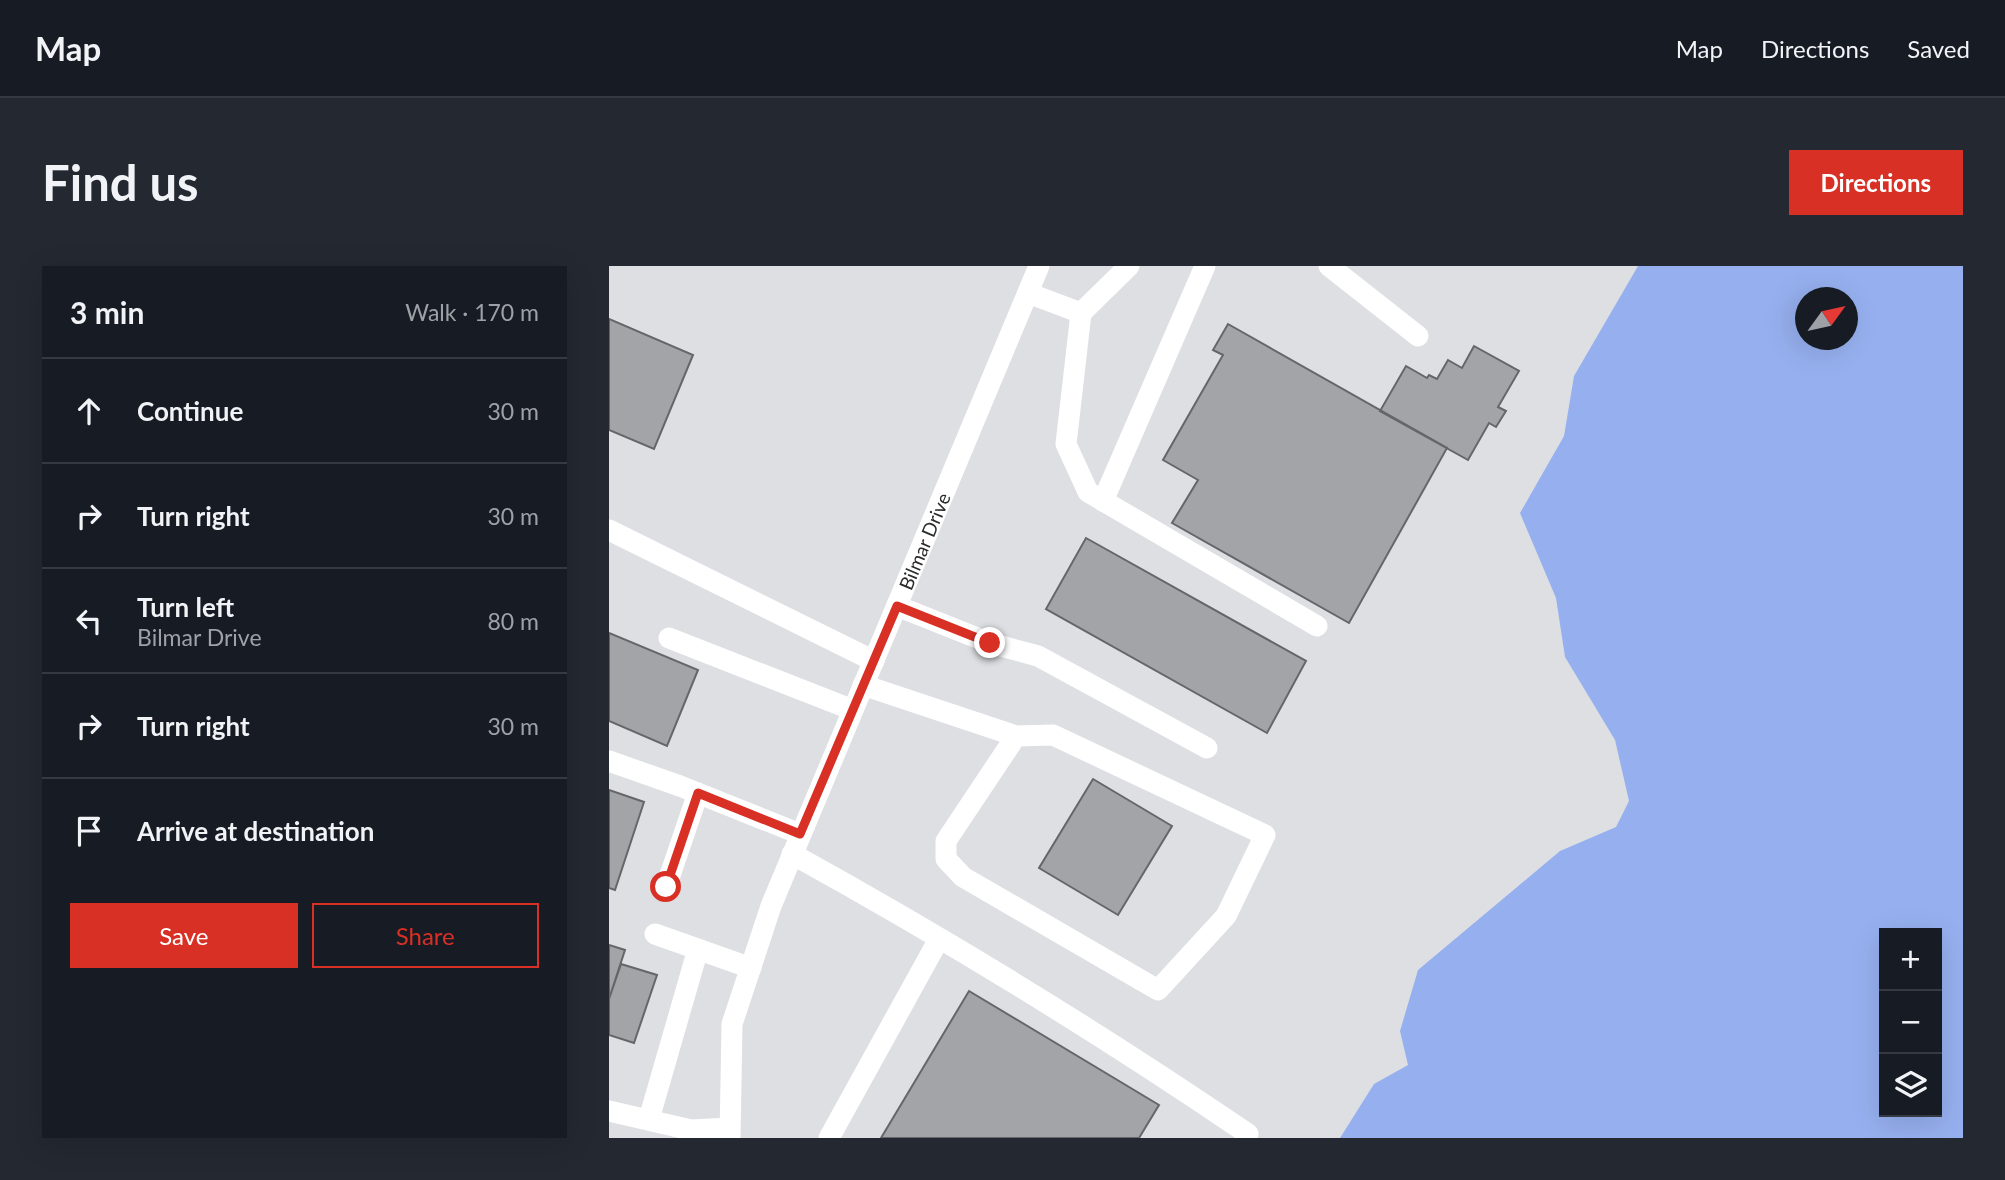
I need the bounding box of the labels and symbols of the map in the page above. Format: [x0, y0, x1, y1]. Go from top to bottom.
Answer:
north arrow [1795, 287, 1858, 350]
street label: Bilmar Drive [893, 489, 954, 593]
route end [974, 627, 1005, 658]
route start [650, 871, 681, 902]

